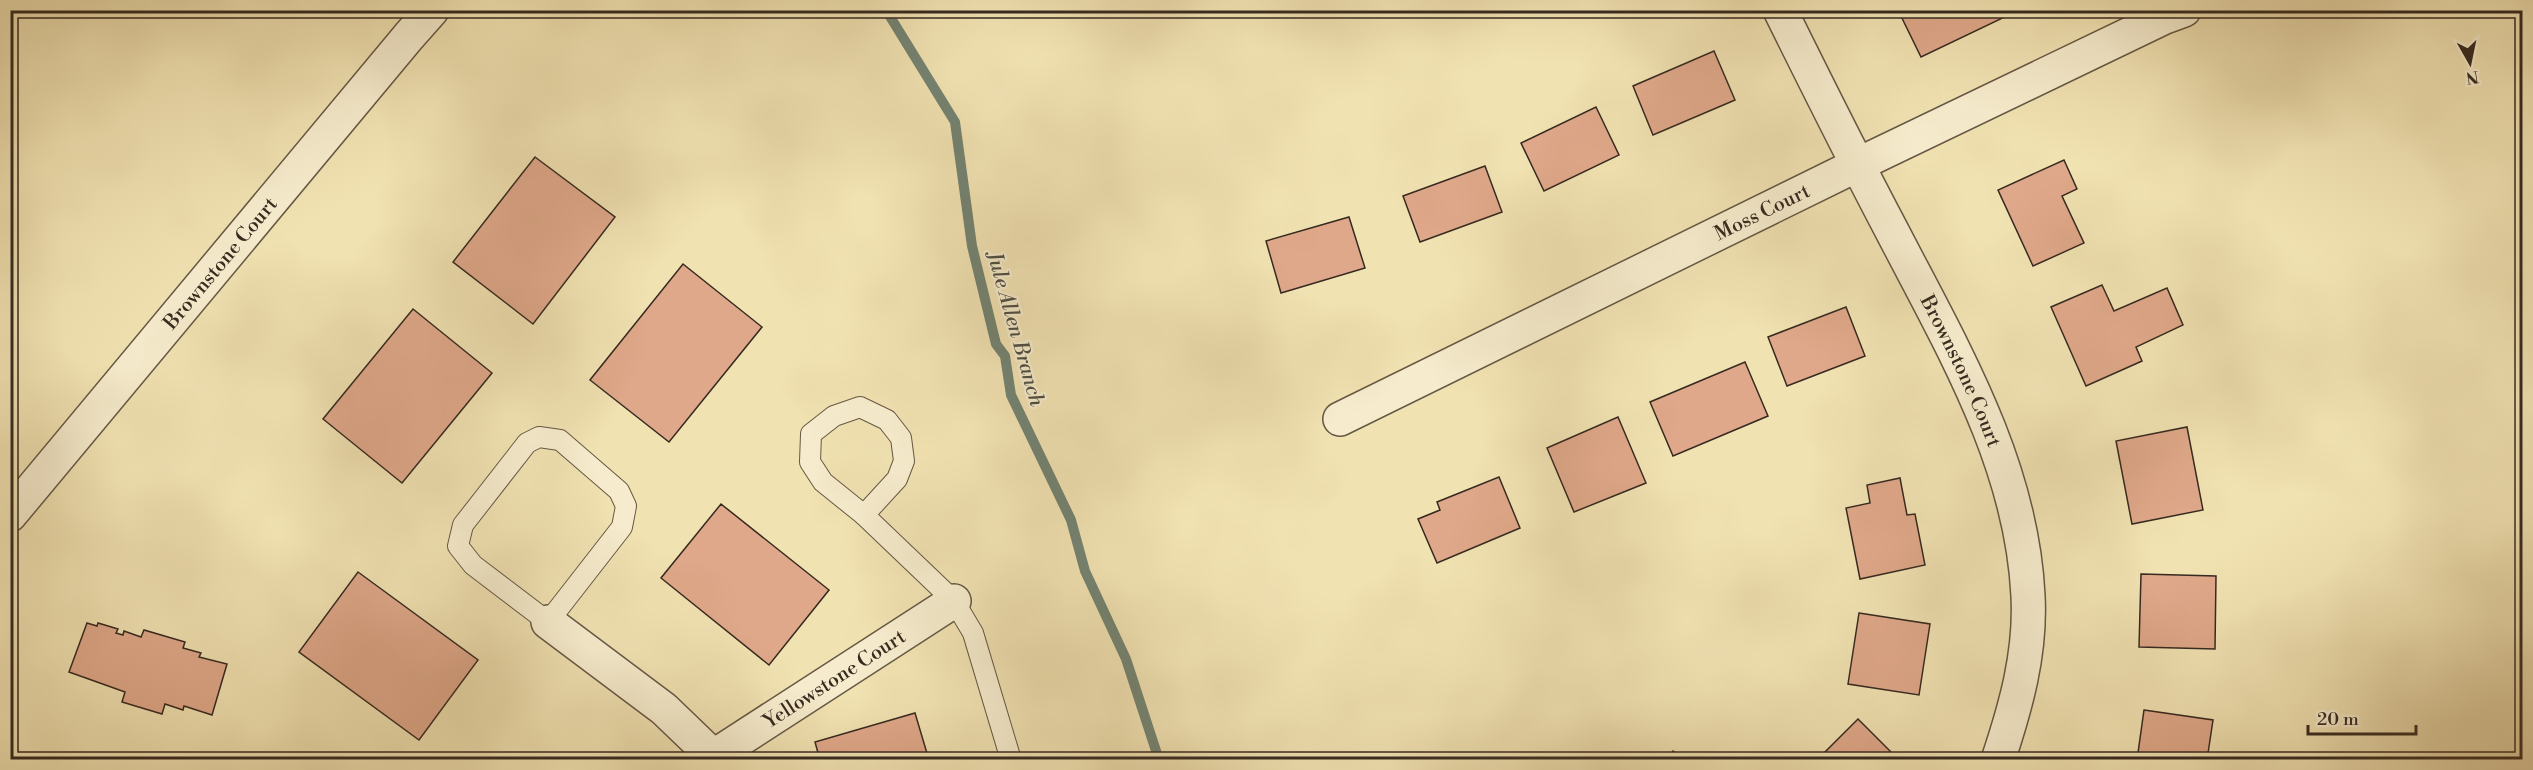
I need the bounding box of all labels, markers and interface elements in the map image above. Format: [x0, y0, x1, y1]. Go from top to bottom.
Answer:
north arrow [2440, 33, 2500, 93]
text: N [2464, 66, 2480, 88]
street label: Moss Court [1711, 179, 1814, 247]
street label: Brownstone Court [158, 193, 283, 336]
water label: Jule Allen Branch [980, 247, 1050, 410]
street label: Brownstone Court [1913, 290, 2006, 451]
street label: Yellowstone Court [758, 625, 911, 736]
scale bar [2308, 698, 2416, 736]
text: 20 m [2317, 708, 2359, 731]

